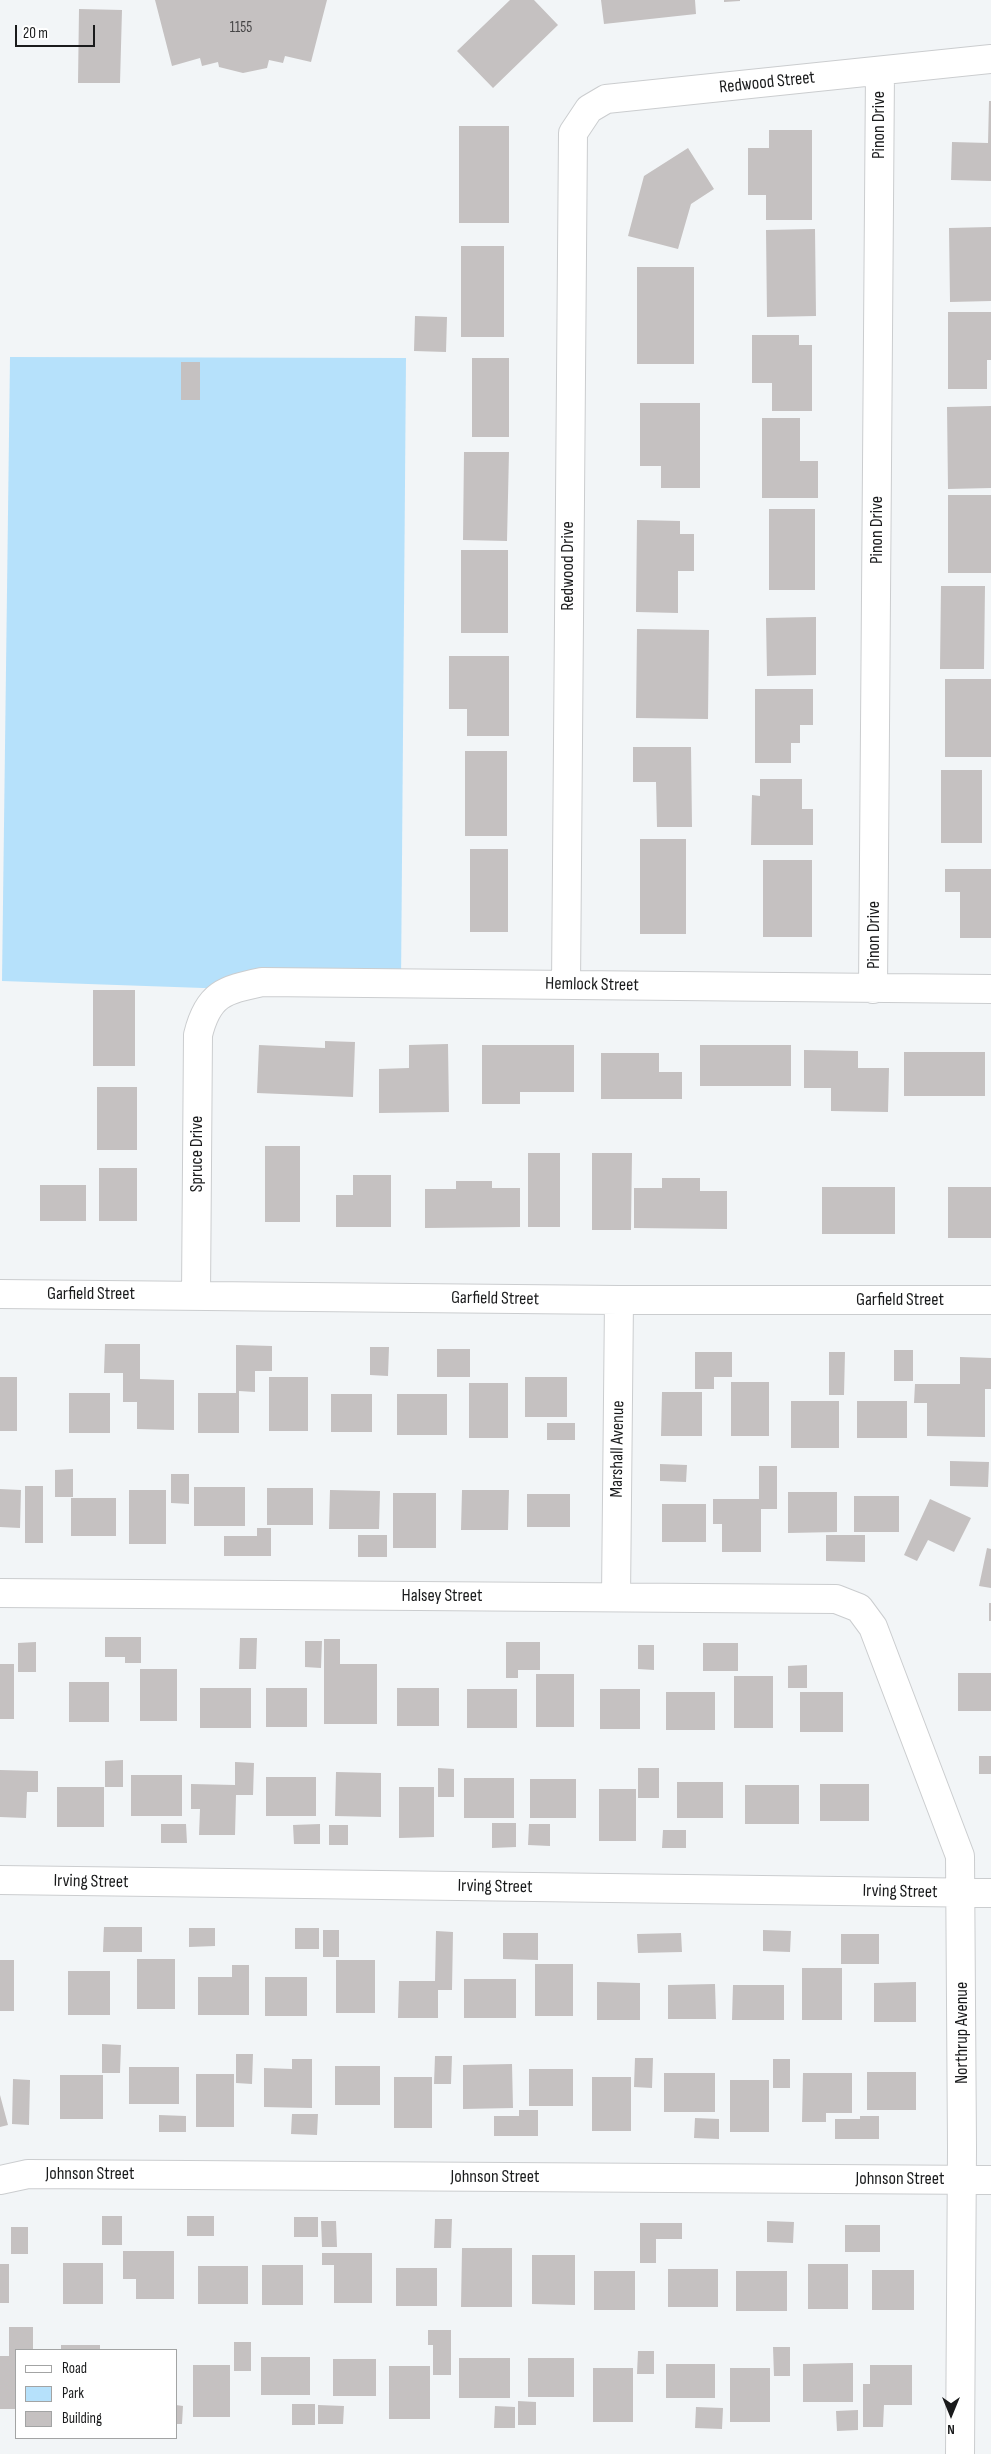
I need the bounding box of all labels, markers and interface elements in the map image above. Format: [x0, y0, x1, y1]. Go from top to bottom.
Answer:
scale bar [18, 15, 98, 47]
house number: 1155 [230, 19, 252, 37]
text: 20 m [23, 24, 48, 43]
street label: Redwood Street [718, 67, 816, 99]
street label: Pinon Drive [868, 91, 890, 159]
street label: Pinon Drive [866, 496, 888, 564]
street label: Redwood Drive [557, 521, 579, 611]
street label: Pinon Drive [863, 901, 885, 969]
street label: Hemlock Street [545, 973, 639, 997]
street label: Spruce Drive [186, 1116, 208, 1192]
street label: Garfield Street [47, 1283, 135, 1305]
street label: Garfield Street [451, 1287, 539, 1311]
street label: Garfield Street [856, 1289, 944, 1311]
street label: Marshall Avenue [606, 1400, 630, 1498]
street label: Halsey Street [402, 1585, 482, 1607]
street label: Irving Street [53, 1871, 129, 1893]
street label: Irving Street [457, 1876, 533, 1898]
street label: Irving Street [862, 1881, 938, 1903]
street label: Northrup Avenue [951, 1982, 973, 2084]
street label: Johnson Street [45, 2163, 135, 2185]
street label: Johnson Street [450, 2166, 540, 2188]
street label: Johnson Street [855, 2168, 945, 2190]
legend [15, 2349, 178, 2439]
text: Road [62, 2359, 87, 2378]
text: Park [62, 2384, 84, 2403]
north arrow [926, 2389, 976, 2439]
text: Building [62, 2409, 102, 2428]
text: N [947, 2421, 955, 2438]

